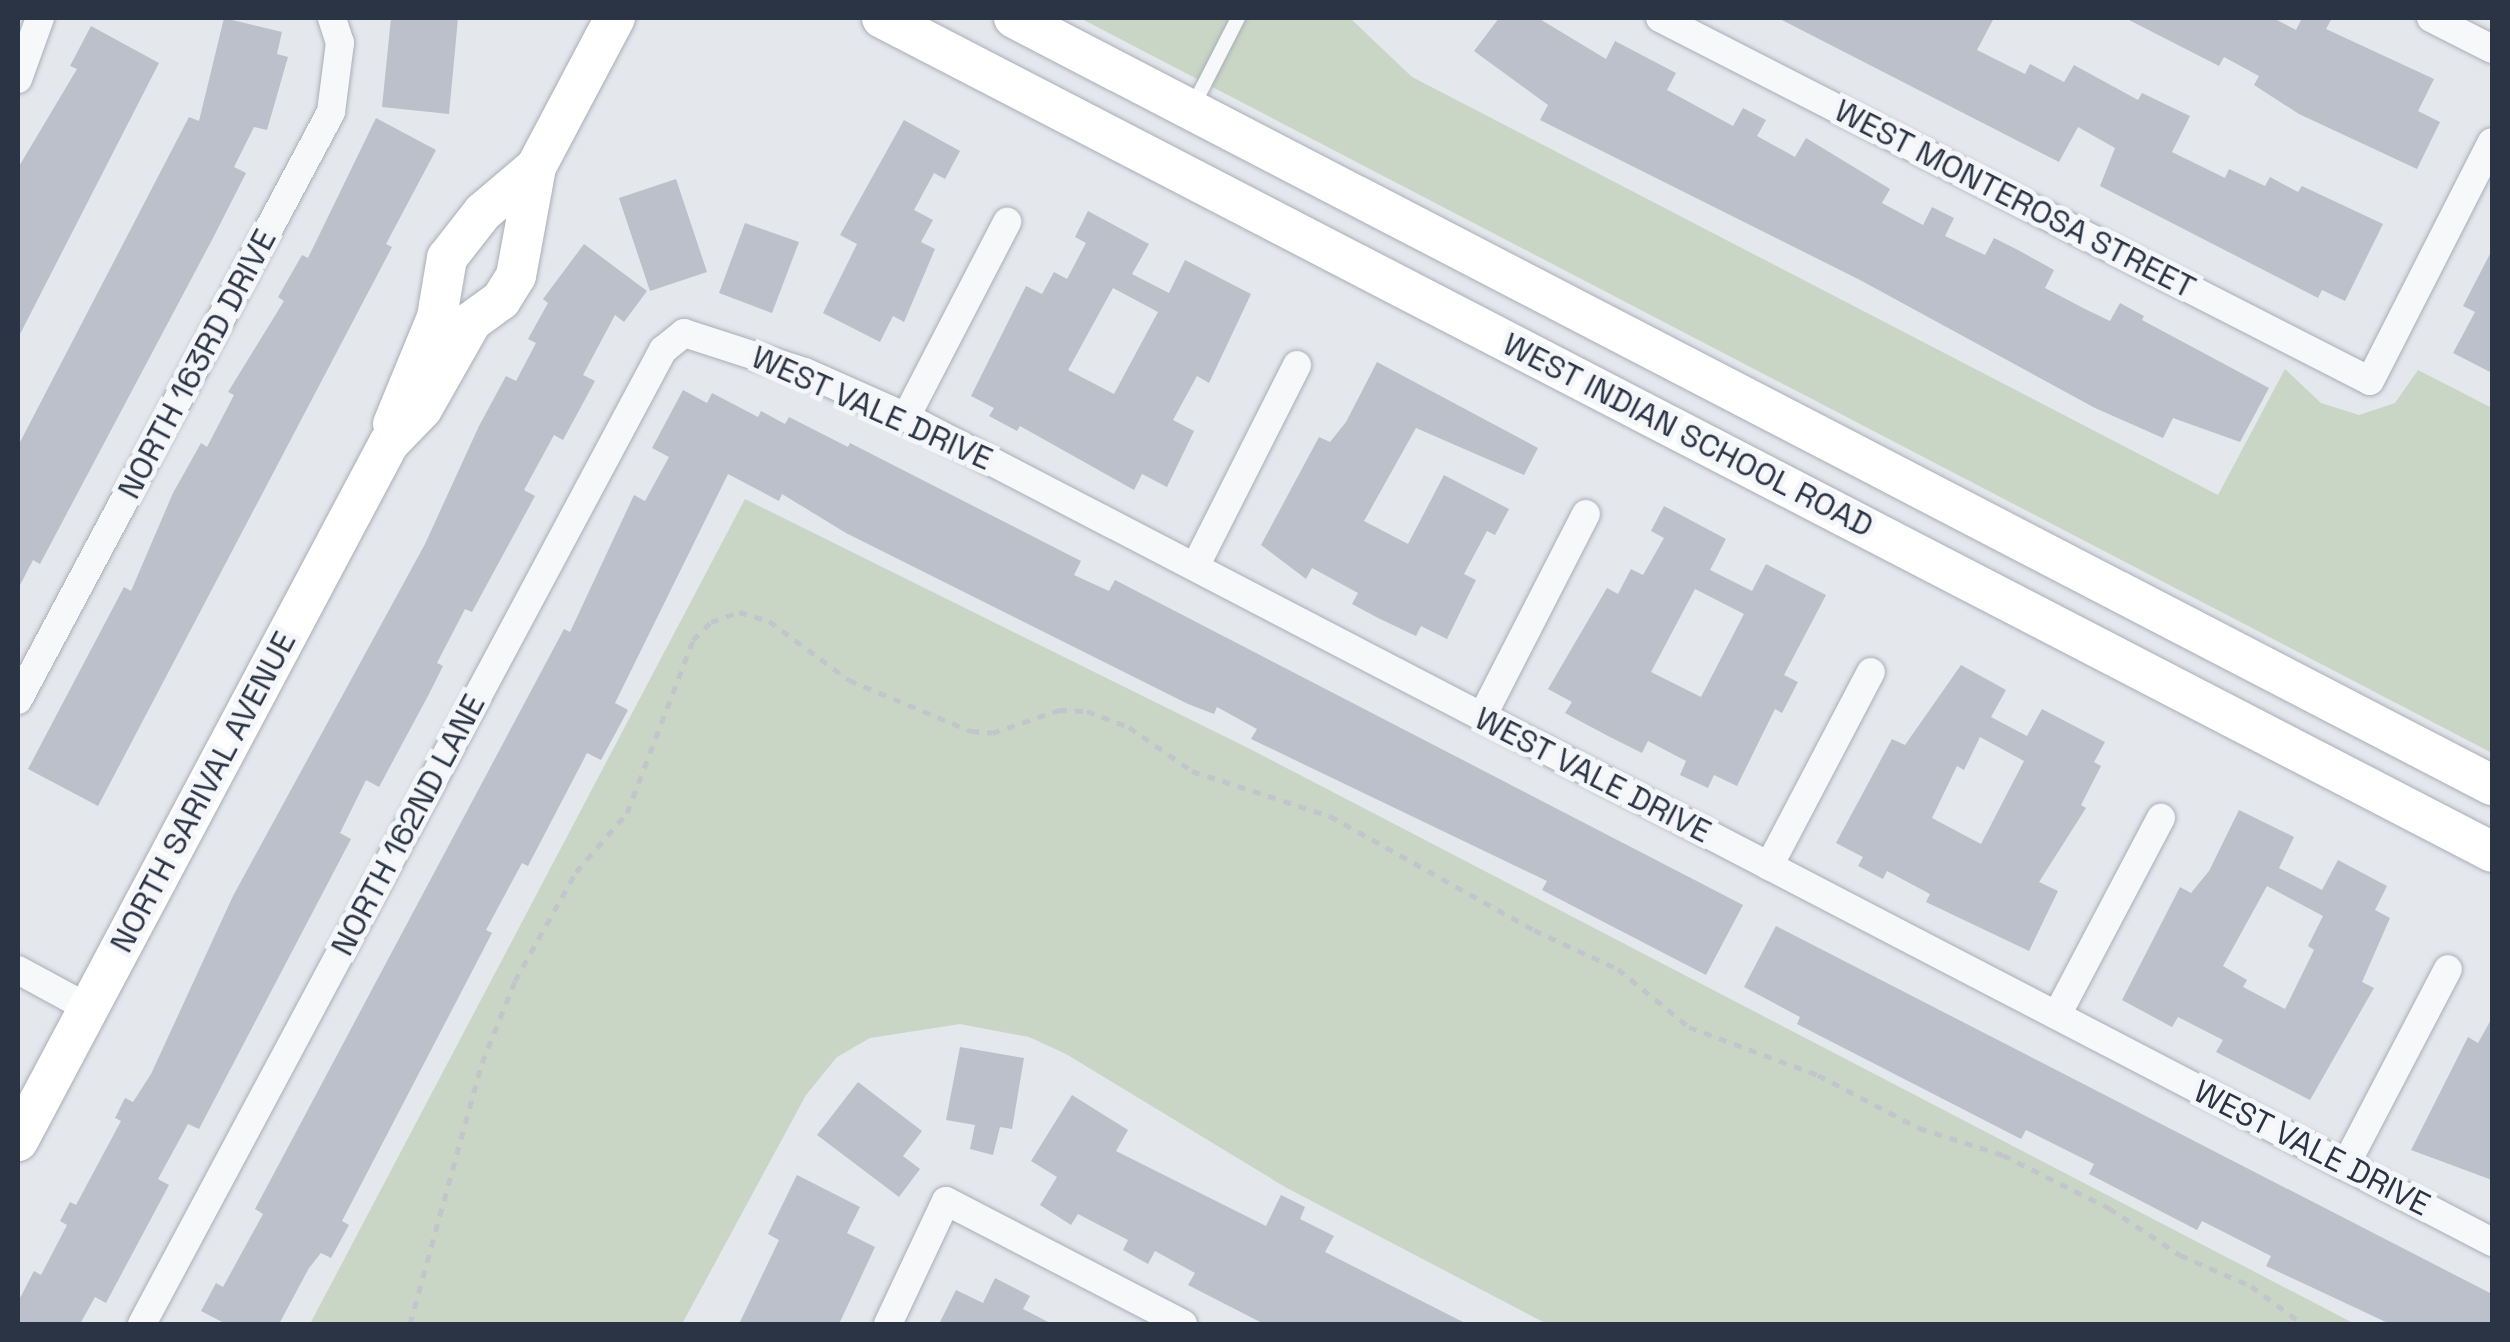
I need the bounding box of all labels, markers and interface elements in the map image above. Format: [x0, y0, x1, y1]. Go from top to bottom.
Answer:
street label: WEST MONTEROSA STREET [1828, 91, 2202, 307]
street label: NORTH 163RD DRIVE [110, 223, 284, 505]
street label: WEST INDIAN SCHOOL ROAD [1496, 324, 1880, 546]
street label: WEST VALE DRIVE [745, 337, 999, 479]
street label: NORTH SARIVAL AVENUE [102, 624, 304, 960]
street label: NORTH 162ND LANE [323, 688, 493, 962]
street label: WEST VALE DRIVE [1468, 699, 1718, 851]
street label: WEST VALE DRIVE [2187, 1072, 2437, 1224]

